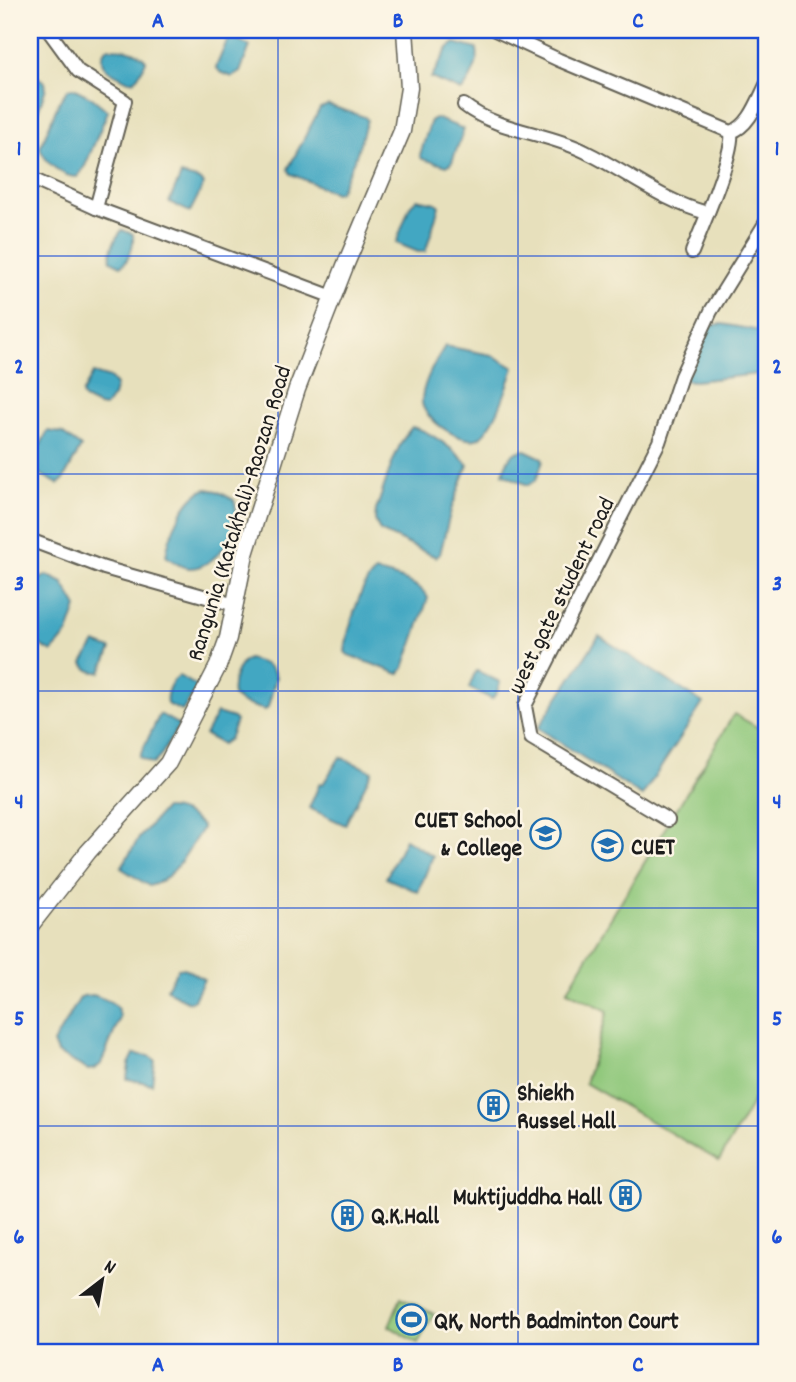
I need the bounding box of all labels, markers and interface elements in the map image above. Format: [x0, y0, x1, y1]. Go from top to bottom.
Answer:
text: A [152, 6, 164, 39]
text: B [393, 6, 404, 39]
text: C [632, 6, 644, 39]
text: 1 [16, 134, 22, 167]
text: 1 [774, 134, 780, 167]
text: 2 [14, 352, 24, 385]
text: 2 [772, 352, 782, 385]
street label: Rangunia (Katakhali)-Raozan Road [180, 362, 302, 666]
street label: west gate student road [500, 492, 625, 701]
text: 3 [14, 569, 24, 602]
text: 3 [772, 569, 782, 602]
text: 4 [14, 787, 24, 820]
text: 4 [772, 787, 782, 820]
place label: CUET School & College [414, 805, 522, 867]
school or university icon: CUET School & College [528, 816, 562, 850]
school or university icon: CUET [591, 829, 625, 863]
place label: CUET [631, 832, 675, 866]
text: 5 [14, 1004, 24, 1037]
text: 5 [772, 1004, 782, 1037]
place label: Shiekh Russel Hall [517, 1078, 616, 1140]
building icon: Shiekh Russel Hall [477, 1089, 511, 1123]
building icon: Muktijuddha Hall [608, 1179, 642, 1213]
place label: Muktijuddha Hall [453, 1182, 602, 1216]
building icon: Q.K.Hall [331, 1198, 365, 1232]
place label: Q.K.Hall [371, 1201, 439, 1235]
text: 6 [13, 1222, 25, 1255]
text: 6 [771, 1222, 783, 1255]
north arrow [66, 1246, 136, 1316]
text: N [98, 1254, 120, 1282]
sports icon: QK, North Badminton Court [394, 1303, 428, 1337]
place label: QK, North Badminton Court [434, 1306, 679, 1340]
text: A [152, 1350, 164, 1382]
text: B [393, 1350, 404, 1382]
text: C [632, 1350, 644, 1382]

